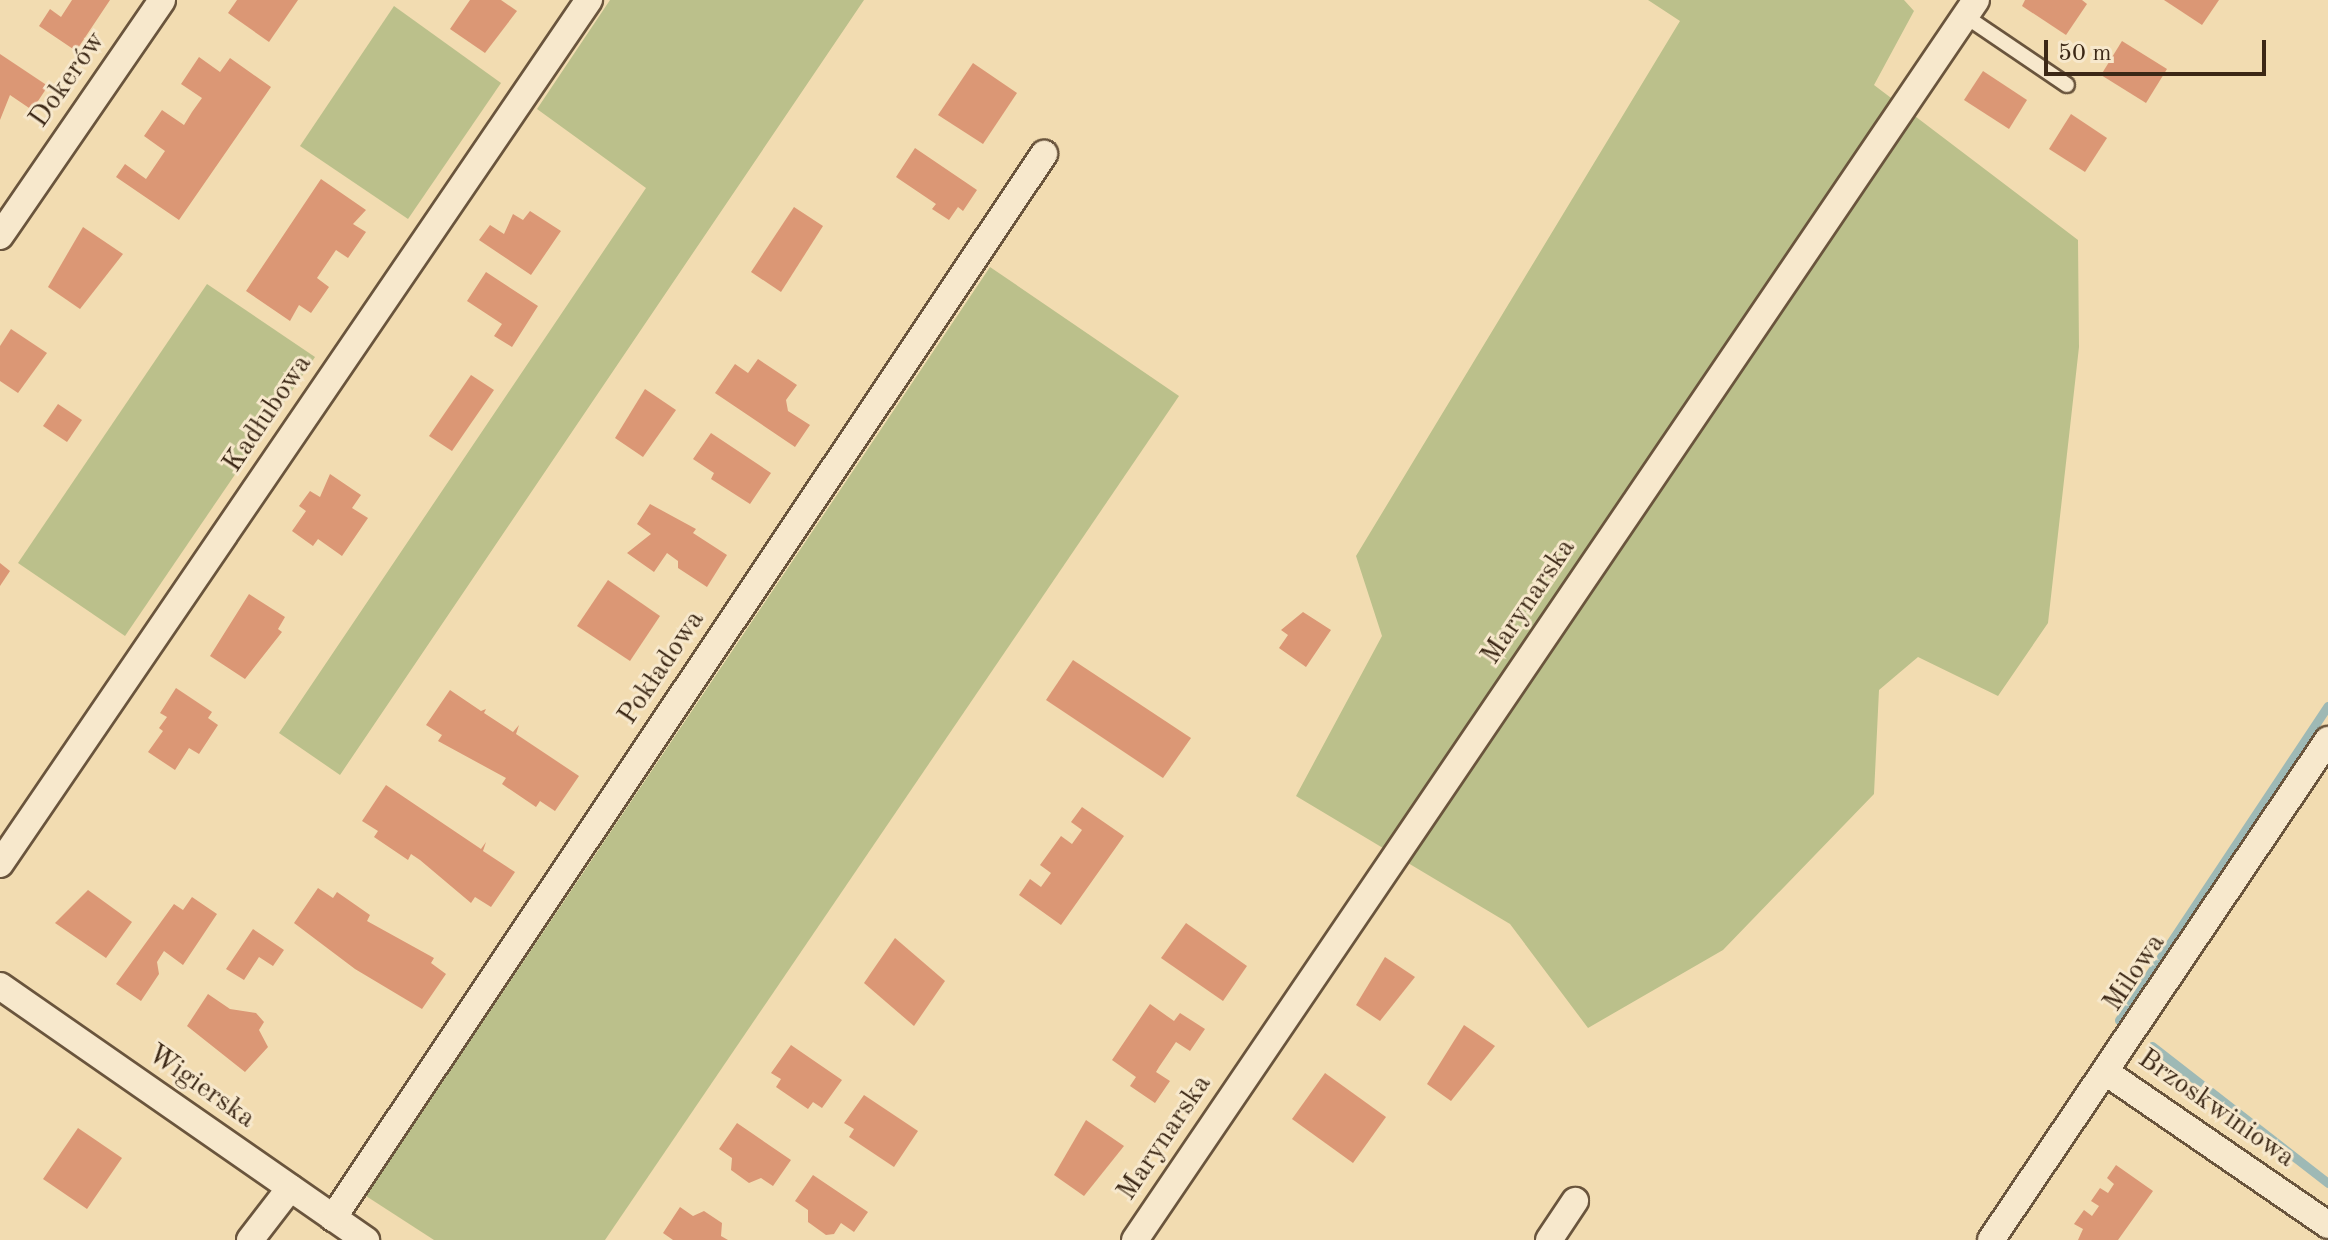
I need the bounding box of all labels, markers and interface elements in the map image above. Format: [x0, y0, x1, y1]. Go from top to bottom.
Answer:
scale bar [2048, 24, 2270, 74]
street label: Dokerów [23, 25, 113, 135]
text: 50 m [2058, 42, 2112, 66]
street label: Kadłubowa [216, 349, 320, 479]
street label: Marynarska [1475, 533, 1583, 671]
street label: Pokładowa [612, 605, 712, 731]
street label: Milowa [2097, 928, 2173, 1018]
street label: Wigierska [141, 1038, 261, 1136]
street label: Brzoskwiniowa [2131, 1043, 2301, 1175]
street label: Marynarska [1111, 1069, 1219, 1207]

